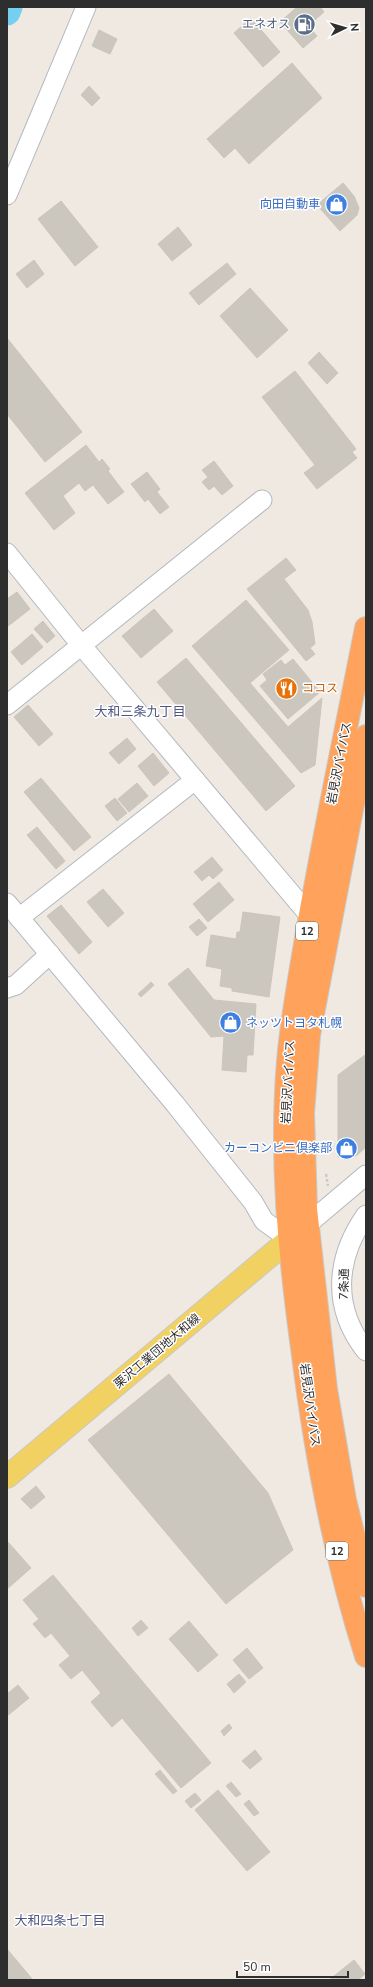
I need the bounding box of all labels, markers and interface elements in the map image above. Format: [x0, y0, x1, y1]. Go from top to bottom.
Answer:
north arrow [325, 8, 365, 48]
fuel station icon: エネオス [292, 11, 318, 37]
place label: エネオス [242, 16, 290, 32]
text: N [347, 22, 362, 32]
shop icon: 向田自動車 [323, 191, 349, 217]
place label: 向田自動車 [260, 196, 320, 212]
restaurant icon: ココス [274, 675, 300, 701]
place label: ココス [302, 680, 338, 696]
district label: 大和三条九丁目 [94, 703, 186, 721]
street label: 岩見沢バイパス [323, 720, 355, 806]
road number: 12 [296, 922, 318, 940]
shop icon: ネッツトヨタ札幌 [217, 1010, 243, 1036]
place label: ネッツトヨタ札幌 [246, 1015, 342, 1031]
street label: 岩見沢バイパス [278, 1040, 298, 1124]
shop icon: カーコンビニ倶楽部 [334, 1135, 360, 1161]
place label: カーコンビニ倶楽部 [224, 1140, 332, 1156]
street label: 7条通 [335, 1268, 353, 1300]
street label: 栗沢工業団地大和線 [110, 1310, 204, 1392]
street label: 岩見沢バイパス [296, 1362, 324, 1448]
road number: 12 [326, 1542, 348, 1560]
district label: 大和四条七丁目 [14, 1912, 106, 1930]
scale bar [237, 1953, 348, 1979]
text: 50 m [243, 1959, 271, 1975]

